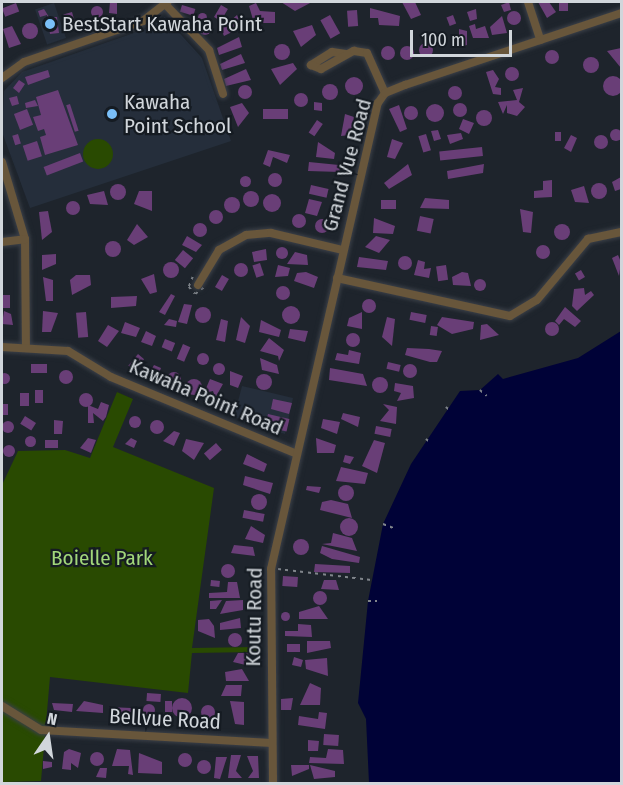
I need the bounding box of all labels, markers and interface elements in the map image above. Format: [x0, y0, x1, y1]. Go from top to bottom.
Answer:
place label: BestStart Kawaha Point [62, 11, 262, 37]
marker: BestStart Kawaha Point [43, 17, 57, 31]
scale bar [413, 18, 515, 56]
text: 100 m [421, 29, 465, 51]
place label: Kawaha Point School [124, 89, 232, 139]
street label: Grand Vue Road [317, 96, 377, 234]
marker: Kawaha Point School [105, 107, 119, 121]
street label: Kawaha Point Road [125, 353, 287, 441]
park label: Boielle Park [51, 545, 153, 571]
street label: Koutu Road [241, 567, 267, 667]
street label: Bellvue Road [108, 703, 222, 735]
north arrow [18, 707, 78, 767]
text: N [45, 709, 59, 729]

